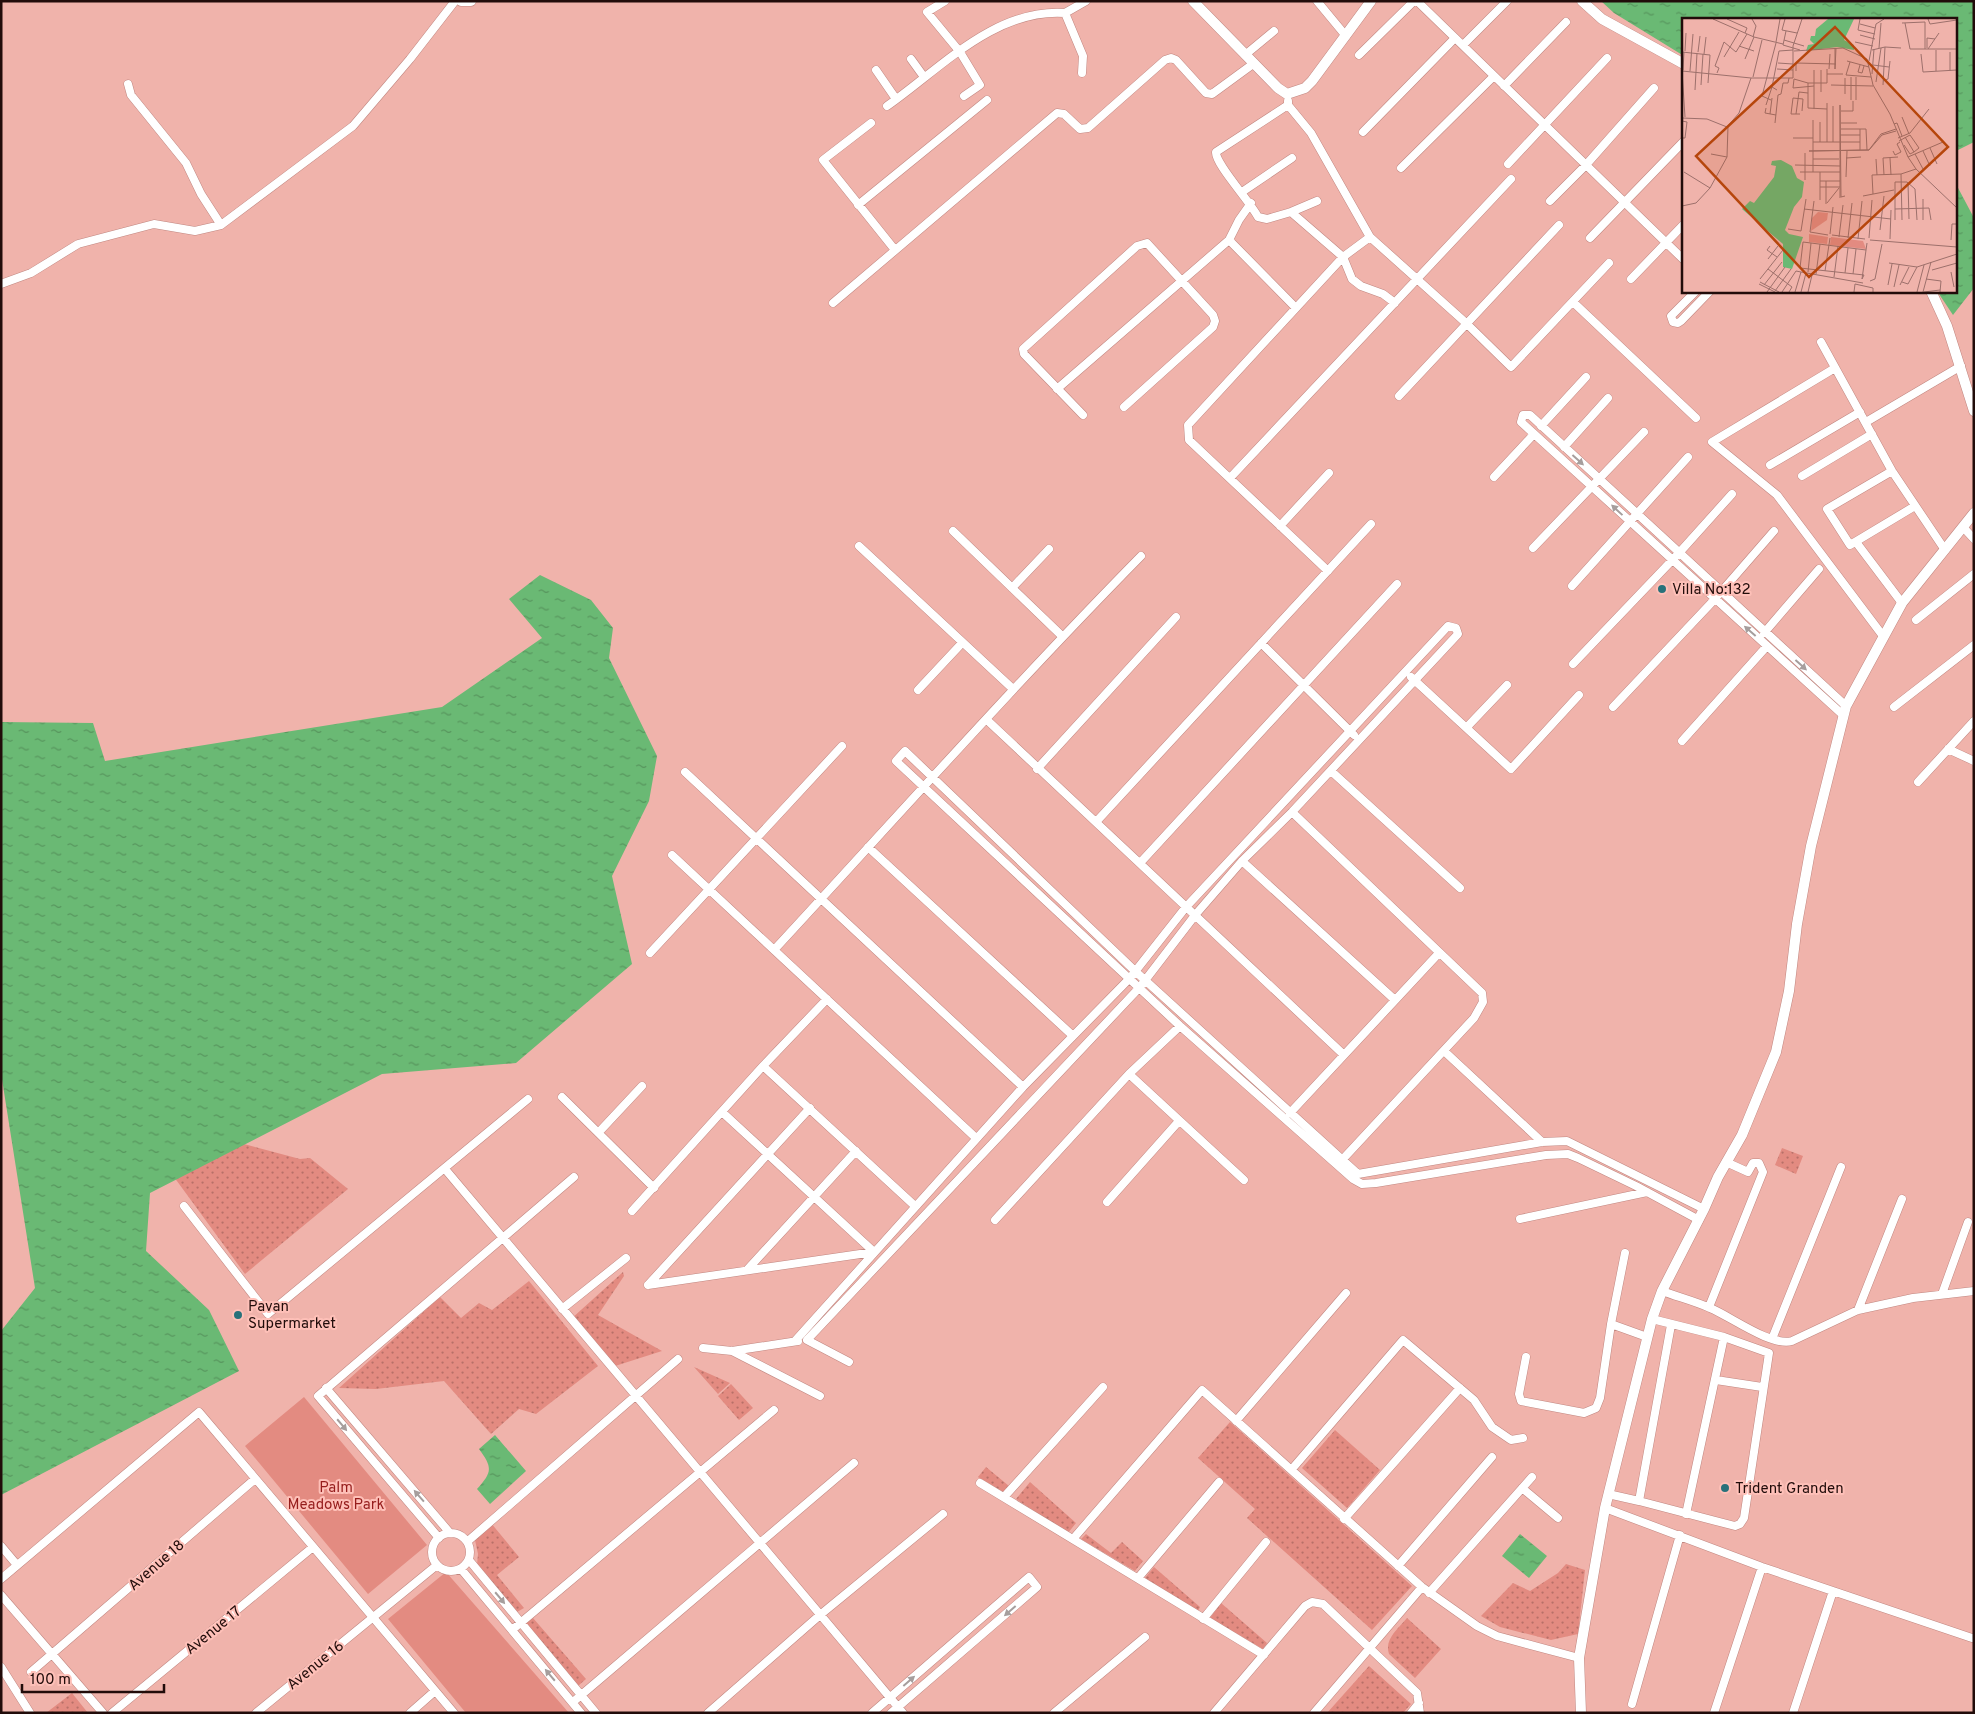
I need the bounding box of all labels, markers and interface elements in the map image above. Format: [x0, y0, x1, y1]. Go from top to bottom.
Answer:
inset map [1682, 18, 1958, 292]
one-way arrow [1572, 454, 1584, 466]
one-way arrow [1611, 504, 1623, 516]
place label: Villa No:132 [1672, 581, 1751, 600]
marker: Villa No:132 [1656, 583, 1668, 595]
one-way arrow [1744, 625, 1756, 637]
one-way arrow [1794, 659, 1806, 671]
place label: Pavan Supermarket [248, 1298, 336, 1334]
marker: Pavan Supermarket [232, 1309, 244, 1321]
one-way arrow [337, 1418, 348, 1431]
park label: Palm Meadows Park [287, 1479, 385, 1515]
place label: Trident Granden [1735, 1480, 1844, 1499]
marker: Trident Granden [1719, 1482, 1731, 1494]
one-way arrow [413, 1489, 424, 1502]
street label: Avenue 18 [125, 1537, 189, 1596]
one-way arrow [494, 1591, 505, 1604]
street label: Avenue 17 [182, 1603, 246, 1660]
one-way arrow [1004, 1605, 1017, 1616]
street label: Avenue 16 [283, 1637, 348, 1695]
scale bar [22, 1662, 165, 1694]
one-way arrow [544, 1670, 556, 1682]
text: 100 m [30, 1671, 71, 1690]
one-way arrow [903, 1676, 915, 1687]

